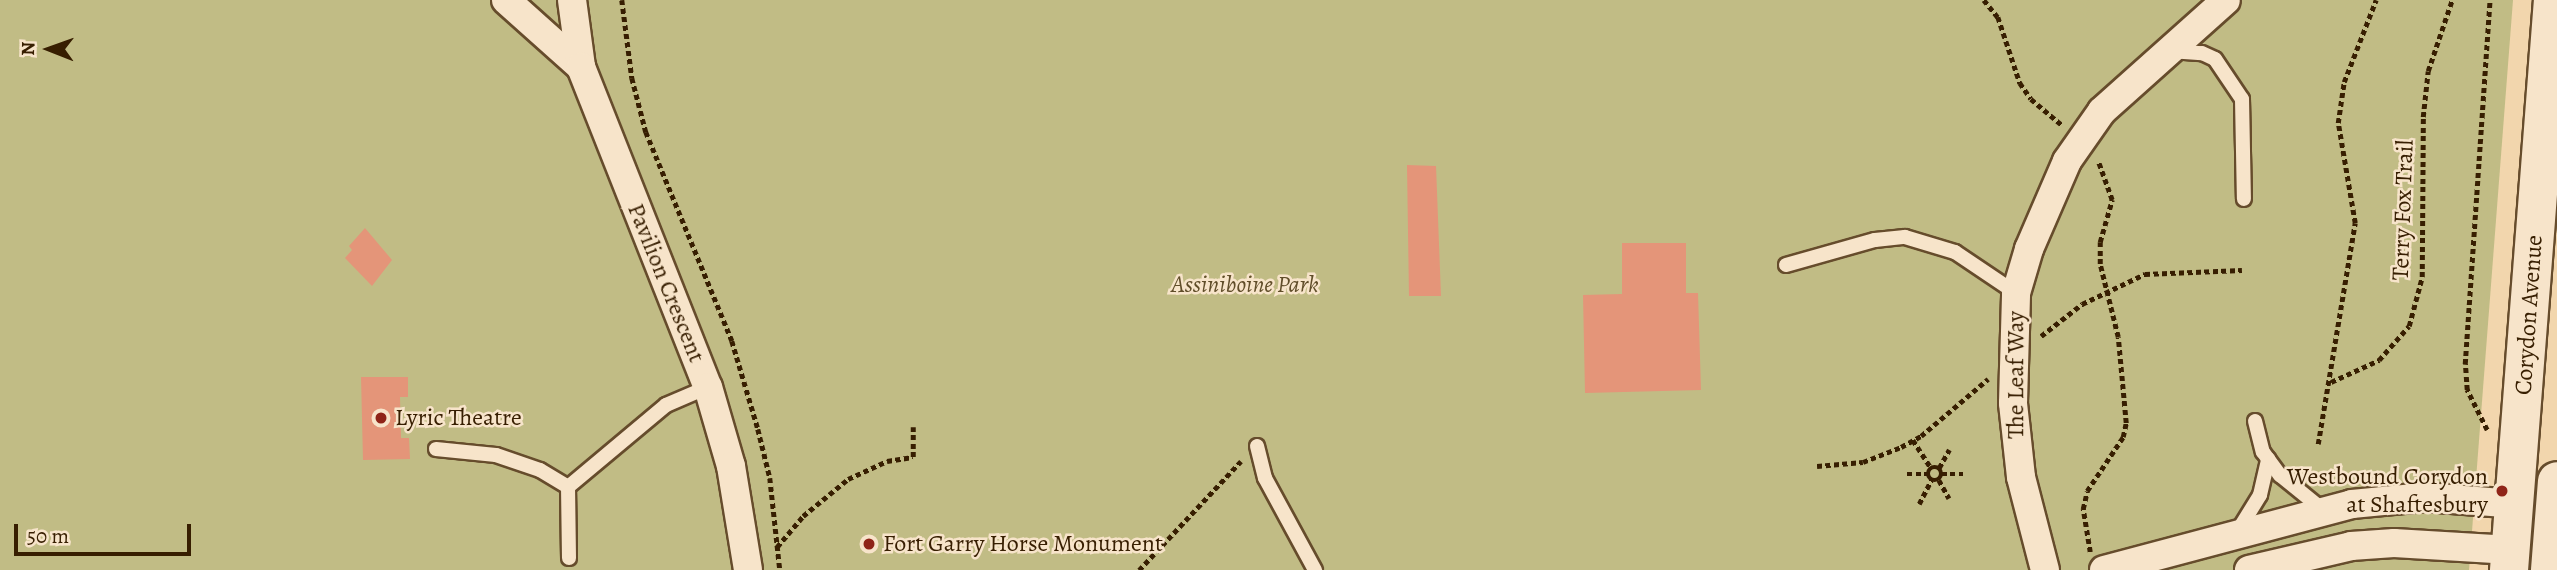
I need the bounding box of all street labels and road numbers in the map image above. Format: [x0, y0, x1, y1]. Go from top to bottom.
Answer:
street label: Terry Fox Trail [2386, 139, 2420, 281]
street label: Pavilion Crescent [621, 199, 711, 367]
street label: Corydon Avenue [2509, 234, 2549, 396]
street label: The Leaf Way [2002, 311, 2030, 439]

